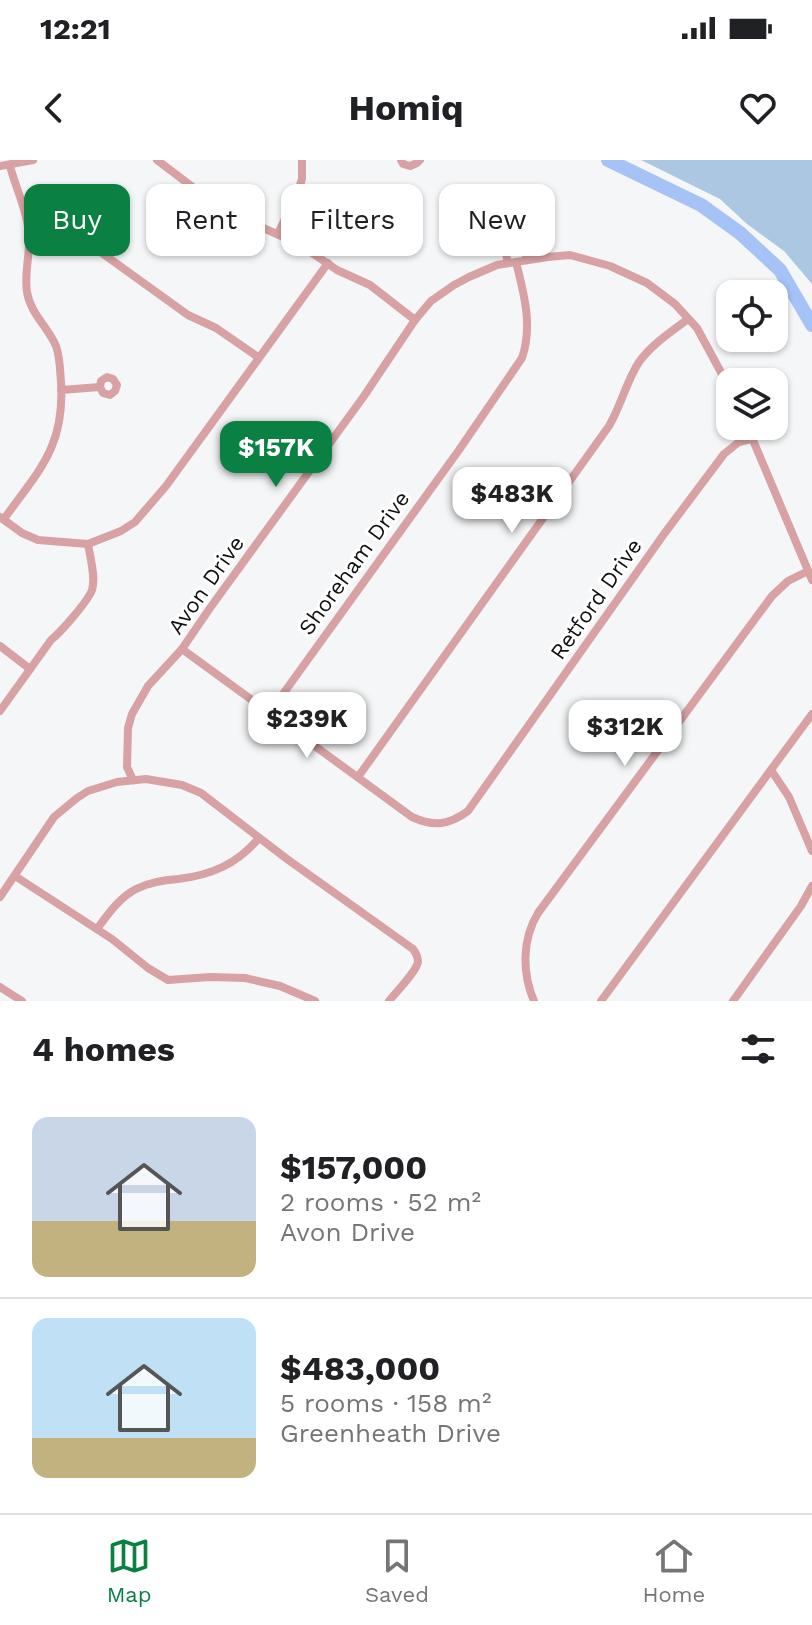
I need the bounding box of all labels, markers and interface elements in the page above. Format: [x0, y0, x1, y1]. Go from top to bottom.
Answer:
text: 12:21 [40, 11, 111, 46]
icon: back [32, 86, 76, 130]
icon: heart [736, 86, 780, 130]
text: Homiq [348, 87, 464, 129]
chip: Buy [24, 184, 130, 256]
chip: Rent [146, 184, 265, 256]
chip: Filters [281, 184, 423, 256]
chip: New [439, 184, 555, 256]
map controls [716, 280, 788, 440]
button: locate [716, 280, 788, 352]
button: layers [716, 368, 788, 440]
pin: $157K [220, 421, 332, 489]
text: $157K [238, 432, 314, 462]
pin: $483K [456, 467, 568, 535]
text: $483K [471, 478, 554, 508]
street label: Shoreham Drive [293, 486, 415, 640]
street label: Avon Drive [163, 531, 249, 639]
street label: Retford Drive [545, 534, 647, 664]
pin: $239K [251, 692, 363, 760]
pin: $312K [569, 700, 681, 768]
text: $239K [266, 703, 348, 733]
text: $312K [587, 711, 663, 741]
icon: filters [736, 1027, 780, 1071]
text: 4 homes [32, 1029, 175, 1069]
text: $157,000 [280, 1147, 427, 1187]
icon: home [96, 1149, 192, 1245]
text: 2 rooms · 52 m² [280, 1187, 481, 1217]
text: Avon Drive [280, 1217, 415, 1247]
text: $483,000 [280, 1348, 440, 1388]
icon: home [96, 1350, 192, 1446]
text: 5 rooms · 158 m² [280, 1388, 491, 1418]
text: Greenheath Drive [280, 1418, 501, 1448]
tab: Map [107, 1534, 152, 1607]
tab: Saved [365, 1534, 429, 1607]
tab: Home [642, 1534, 705, 1607]

